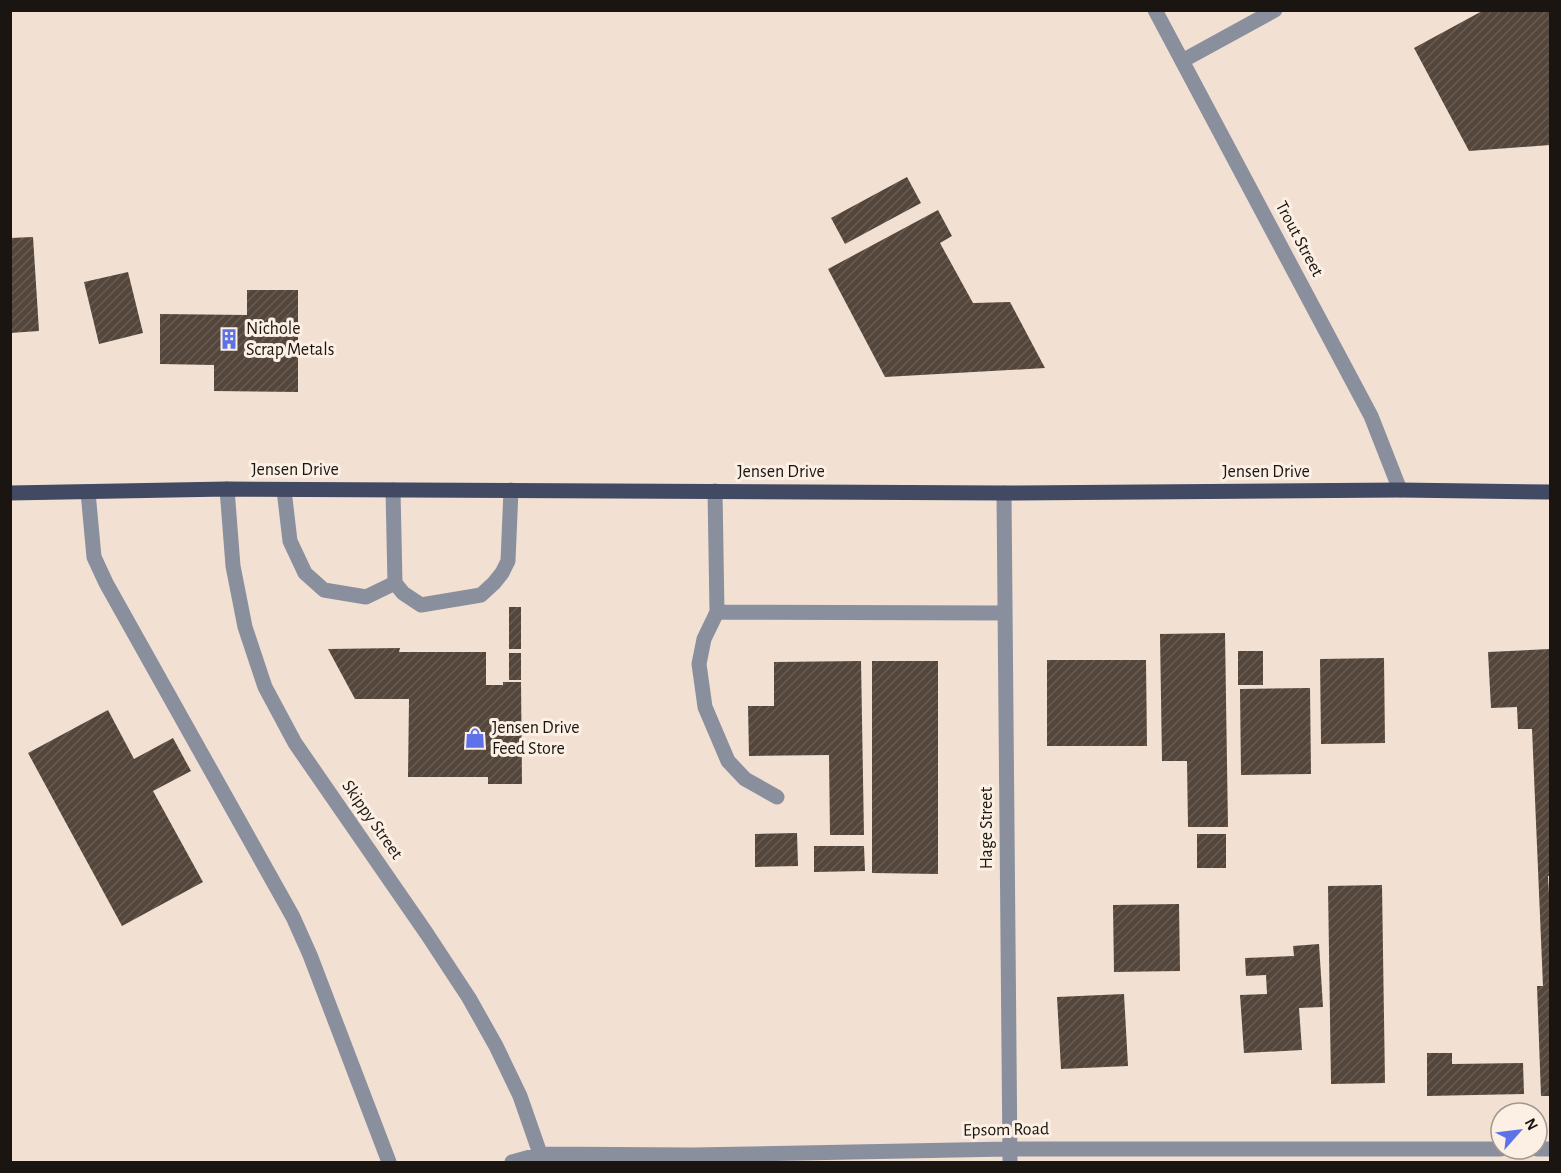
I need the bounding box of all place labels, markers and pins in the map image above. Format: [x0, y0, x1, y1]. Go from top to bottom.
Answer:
place label: Nichole Scrap Metals [246, 320, 334, 359]
building icon: Nichole Scrap Metals [217, 327, 241, 351]
place label: Jensen Drive Feed Store [492, 719, 579, 758]
shop icon: Jensen Drive Feed Store [463, 726, 487, 750]

